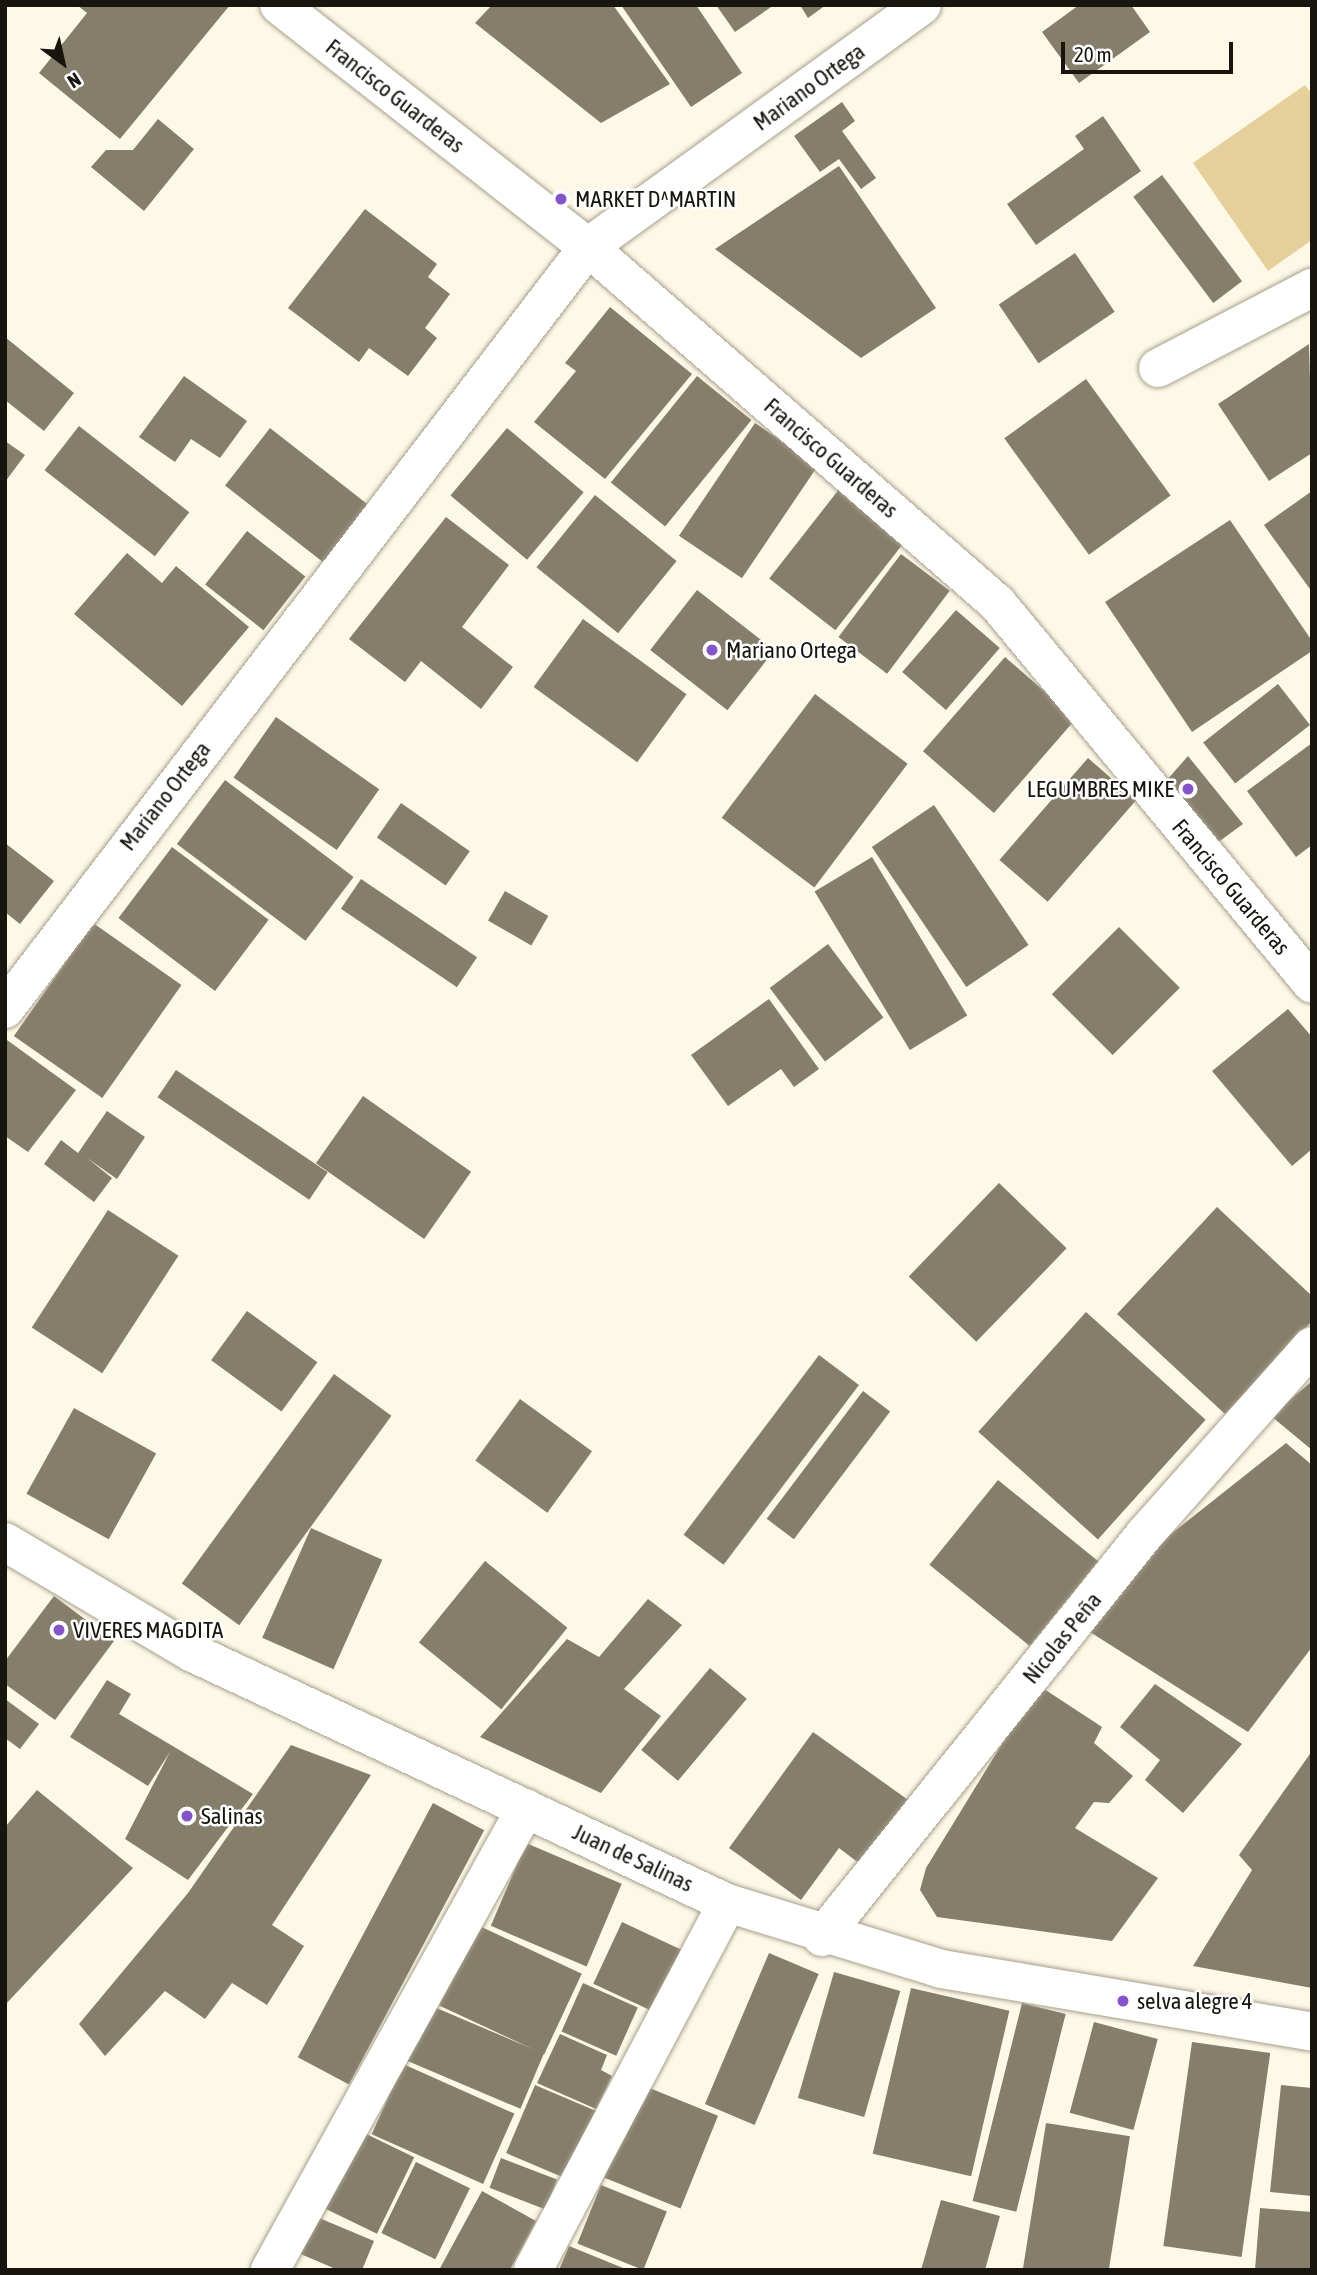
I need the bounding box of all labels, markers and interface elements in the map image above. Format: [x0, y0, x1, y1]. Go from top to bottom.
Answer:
north arrow [28, 28, 98, 98]
scale bar [1065, 28, 1236, 72]
street label: Francisco Guarderas [320, 33, 470, 159]
street label: Mariano Ortega [748, 37, 870, 137]
text: 20 m [1074, 42, 1112, 66]
text: N [64, 68, 85, 93]
place label: MARKET D^MARTIN [575, 185, 736, 213]
marker: MARKET D^MARTIN [553, 191, 569, 207]
street label: Francisco Guarderas [758, 392, 904, 524]
place label: Mariano Ortega [726, 636, 857, 664]
marker: Mariano Ortega [704, 642, 720, 658]
street label: Mariano Ortega [114, 736, 216, 856]
place label: LEGUMBRES MIKE [1027, 775, 1174, 803]
marker: LEGUMBRES MIKE [1180, 781, 1196, 797]
street label: Francisco Guarderas [1166, 814, 1296, 960]
street label: Nicolas Peña [1017, 1587, 1107, 1689]
place label: VIVERES MAGDITA [73, 1616, 223, 1644]
marker: VIVERES MAGDITA [51, 1622, 67, 1638]
place label: Salinas [201, 1802, 263, 1830]
marker: Salinas [179, 1808, 195, 1824]
street label: Juan de Salinas [568, 1818, 698, 1898]
place label: selva alegre 4 [1137, 1987, 1253, 2015]
marker: selva alegre 4 [1115, 1993, 1131, 2009]

